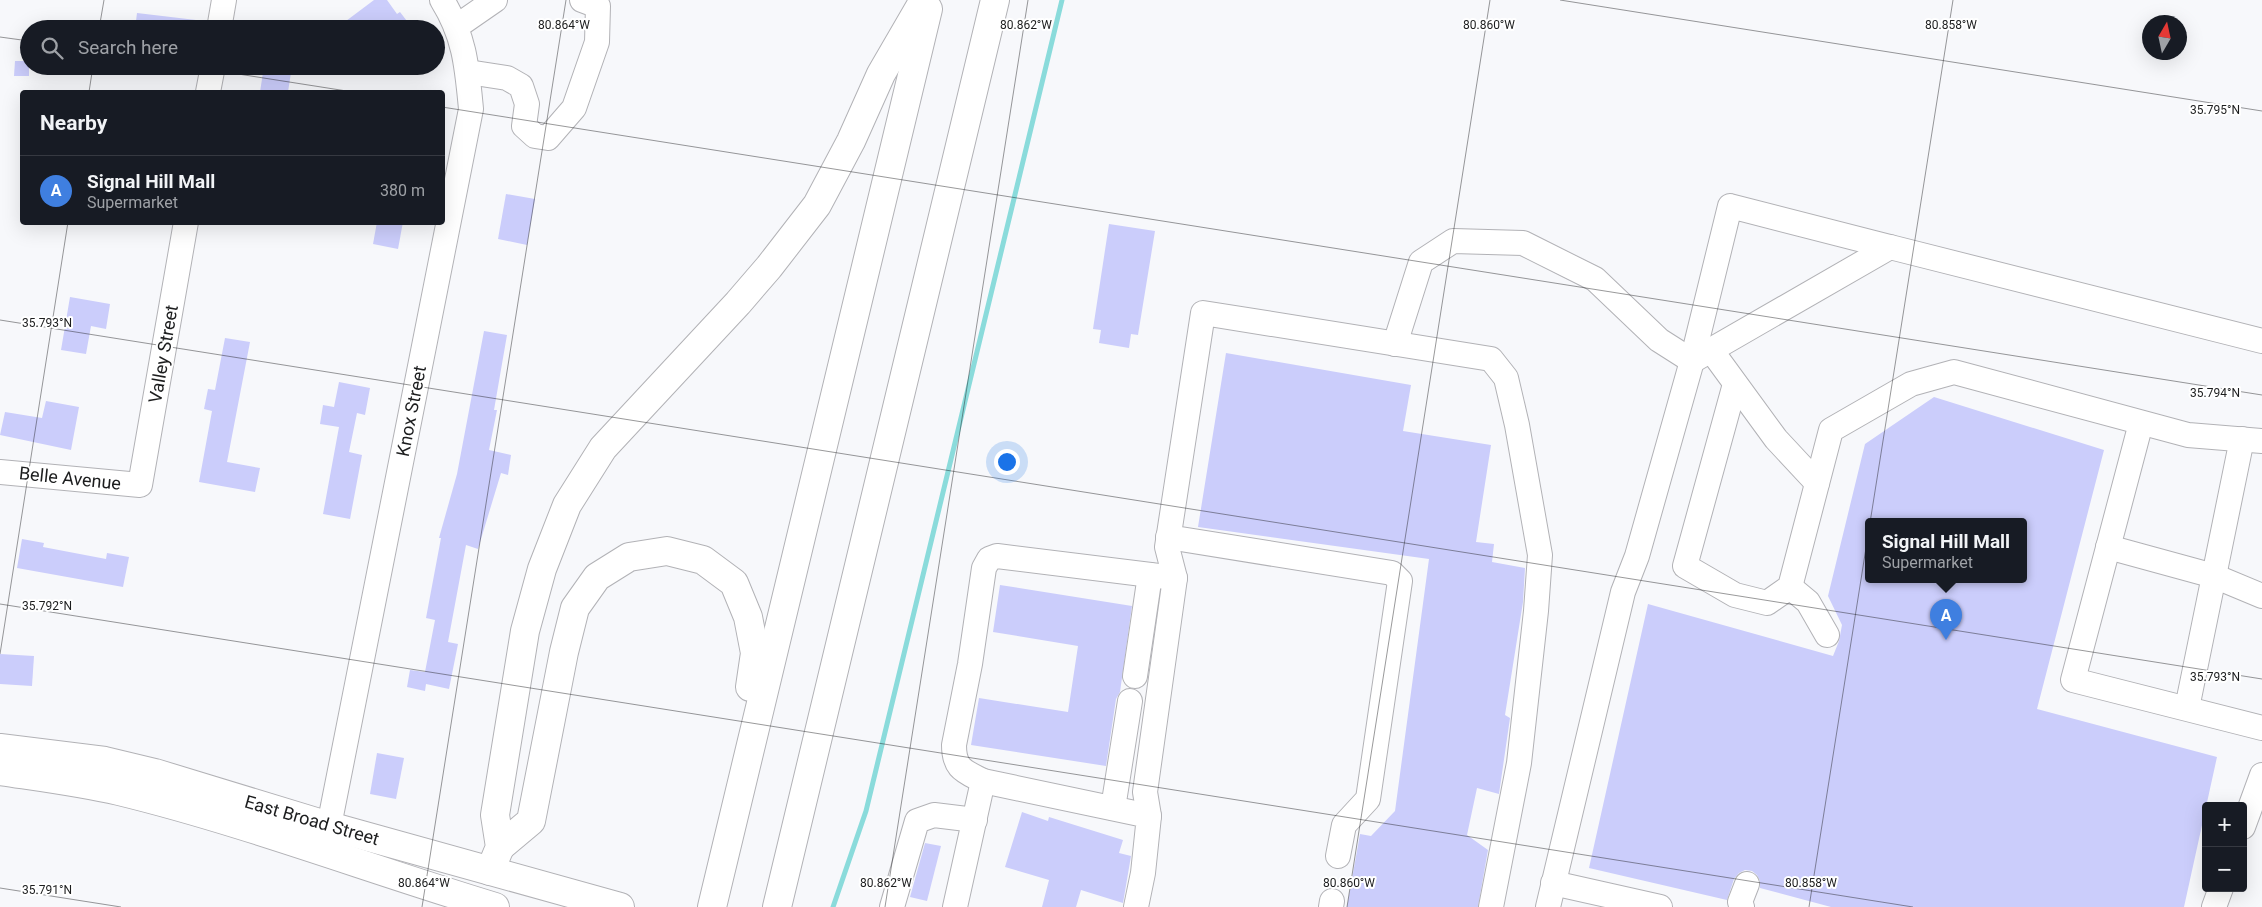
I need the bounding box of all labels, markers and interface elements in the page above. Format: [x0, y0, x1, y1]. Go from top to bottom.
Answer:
north arrow [2142, 15, 2187, 60]
text: 80.864°W [538, 18, 590, 32]
text: 80.862°W [1000, 18, 1052, 32]
text: 80.860°W [1463, 18, 1515, 32]
text: 80.858°W [1925, 18, 1977, 32]
search box [20, 20, 445, 75]
icon: search [38, 34, 66, 62]
text: Search here [78, 36, 178, 59]
text: 35.795°N [2190, 103, 2240, 117]
text: Nearby [40, 111, 107, 135]
text: Signal Hill Mall [87, 170, 215, 193]
text: A [51, 181, 61, 200]
text: 380 m [380, 181, 425, 200]
text: Supermarket [87, 193, 178, 212]
street label: Valley Street [144, 303, 182, 405]
text: 35.793°N [22, 316, 72, 330]
street label: Knox Street [392, 364, 430, 458]
text: 35.794°N [2190, 386, 2240, 400]
your location [994, 449, 1020, 475]
street label: Belle Avenue [18, 462, 122, 494]
popup [1865, 518, 2027, 583]
text: Signal Hill Mall [1882, 530, 2010, 553]
text: Supermarket [1882, 553, 1973, 572]
text: 35.792°N [22, 599, 72, 613]
pin: A [1930, 599, 1962, 640]
text: 35.793°N [2190, 670, 2240, 684]
street label: East Broad Street [242, 791, 382, 849]
map controls [2202, 802, 2247, 892]
button: + [2202, 802, 2247, 847]
button: − [2202, 847, 2247, 892]
text: 80.864°W [398, 876, 450, 890]
text: 80.862°W [860, 876, 912, 890]
text: 80.860°W [1323, 876, 1375, 890]
text: 80.858°W [1785, 876, 1837, 890]
text: 35.791°N [22, 883, 72, 897]

